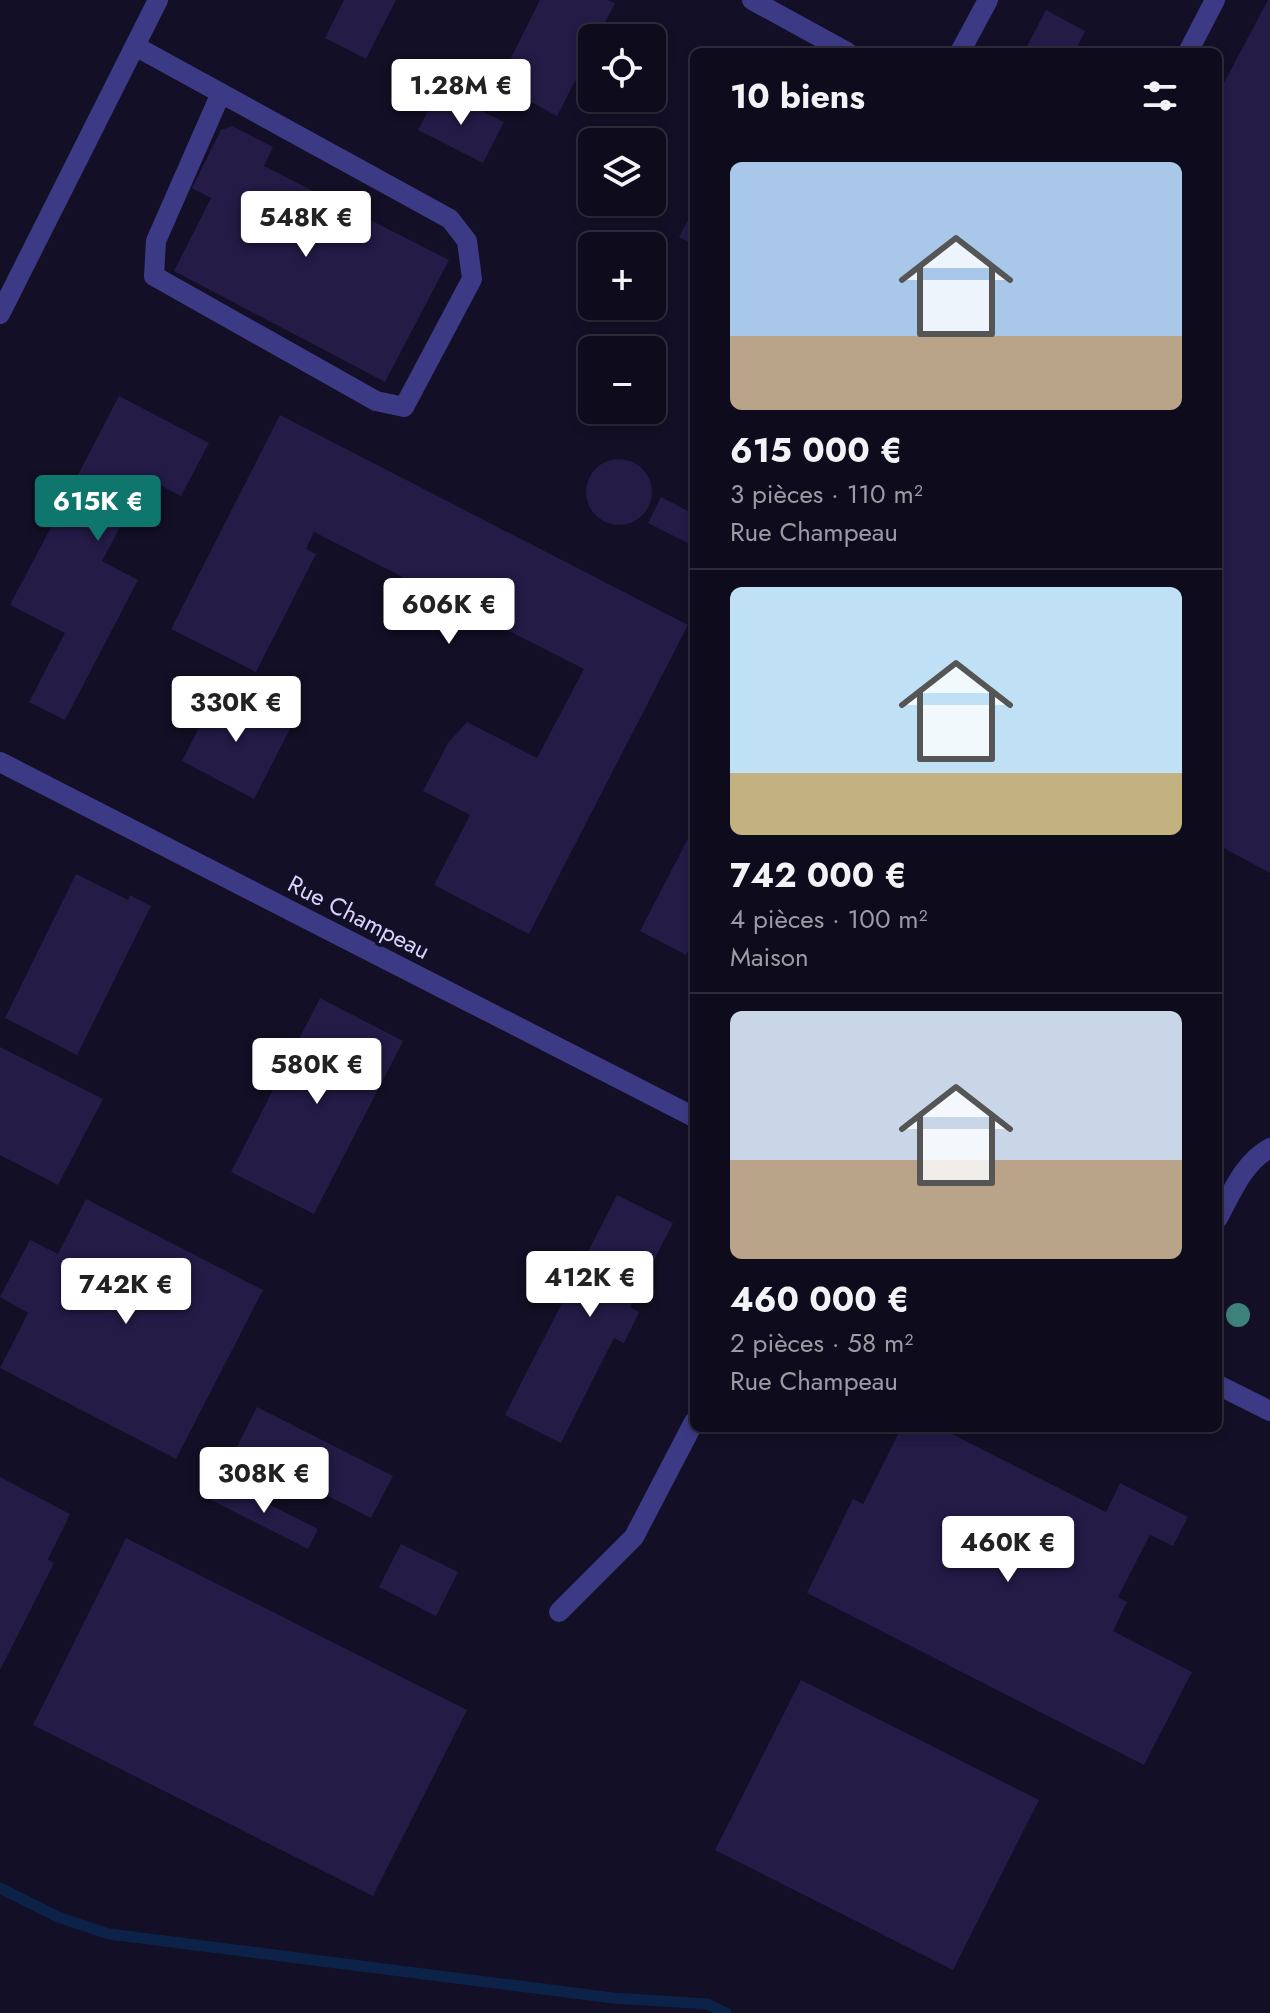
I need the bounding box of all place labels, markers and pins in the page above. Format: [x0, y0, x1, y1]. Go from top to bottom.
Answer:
pin: 1.28M € [387, 59, 535, 127]
pin: 548K € [241, 191, 371, 259]
pin: 615K € [33, 475, 163, 543]
pin: 606K € [384, 578, 514, 646]
pin: 330K € [171, 676, 301, 744]
pin: 580K € [252, 1038, 382, 1106]
pin: 412K € [525, 1251, 655, 1319]
pin: 742K € [61, 1258, 191, 1326]
pin: 308K € [199, 1447, 329, 1515]
pin: 460K € [943, 1516, 1073, 1584]

